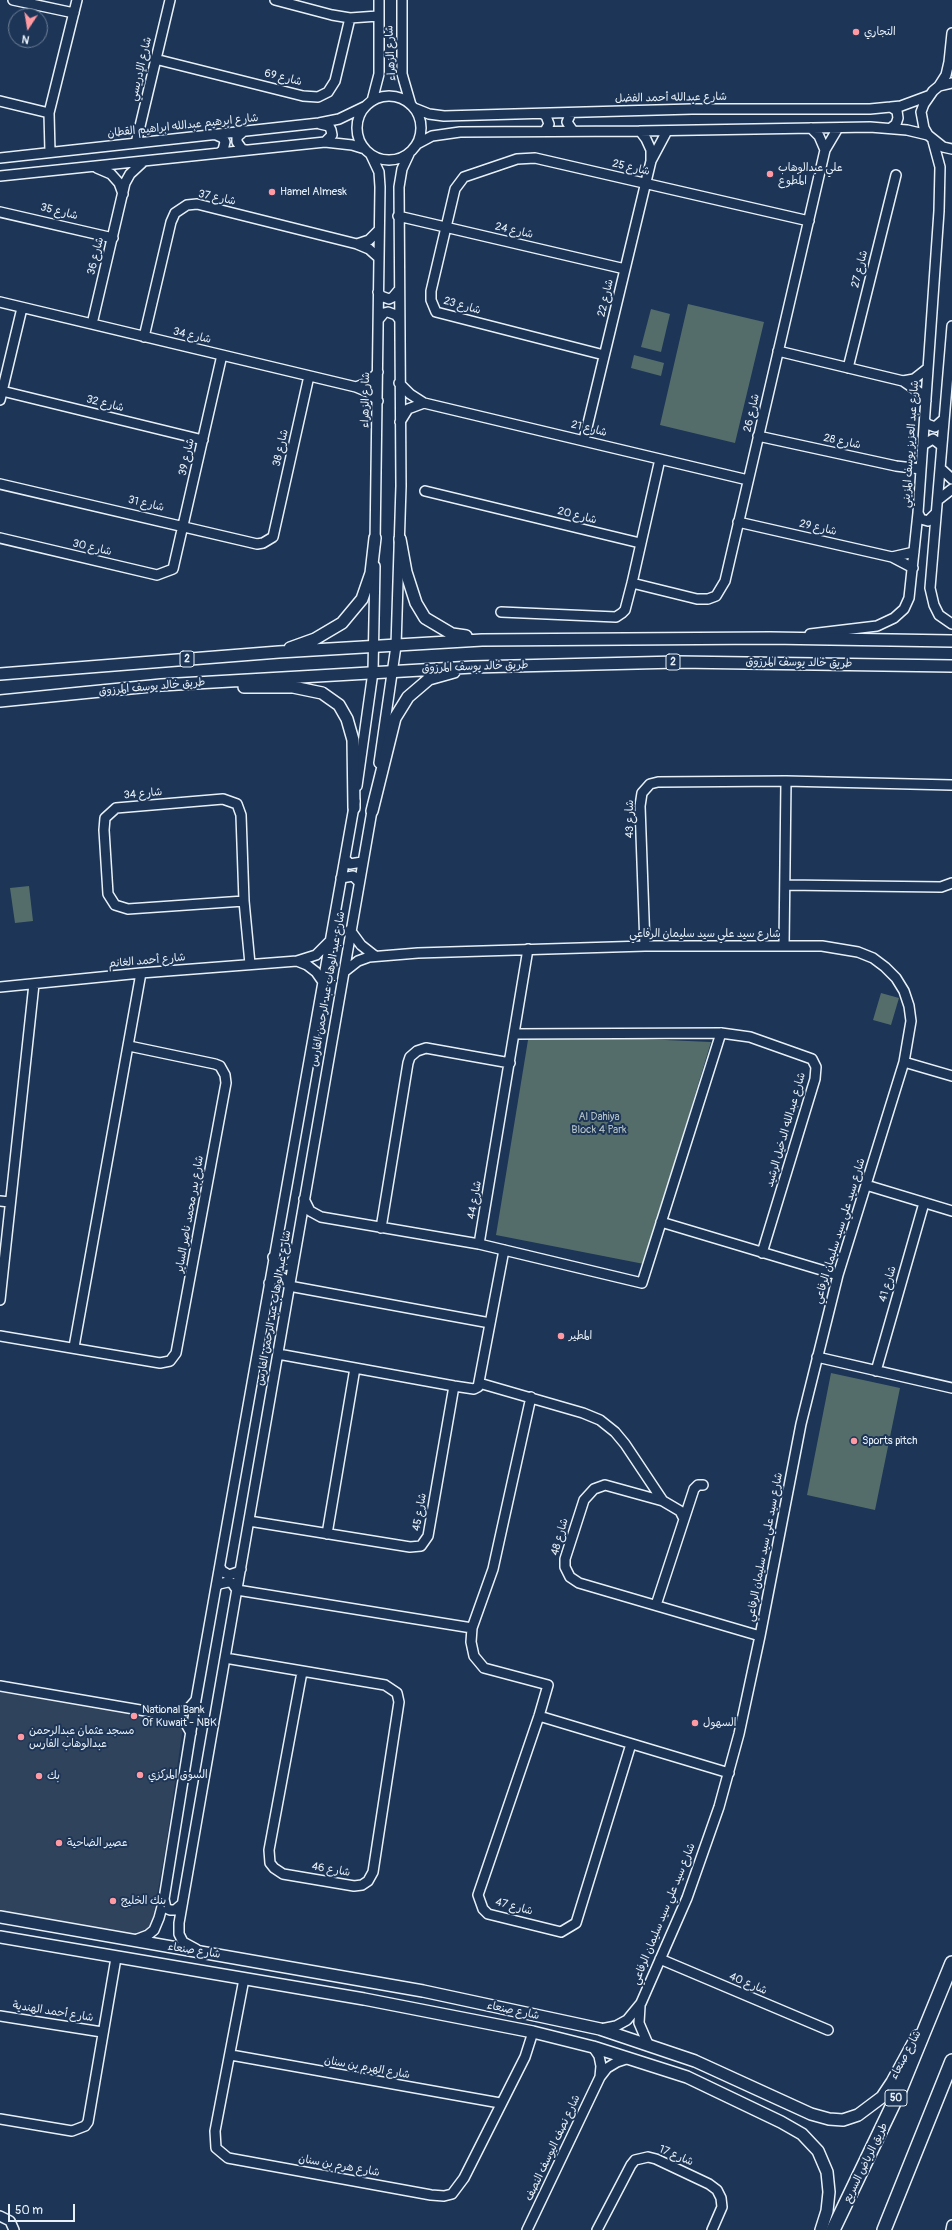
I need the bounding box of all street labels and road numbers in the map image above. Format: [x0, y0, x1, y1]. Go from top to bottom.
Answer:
street label: شارع الزهراء [383, 25, 399, 81]
street label: شارع الإدريسي [127, 36, 155, 102]
street label: شارع 69 [263, 67, 303, 89]
street label: شارع عبدالله أحمد الفضل [615, 90, 727, 106]
street label: شارع ابرهيم عبدالله ابراهيم القطان [107, 112, 259, 140]
street label: شارع 25 [611, 157, 651, 179]
street label: شارع 37 [197, 188, 237, 208]
street label: شارع 35 [39, 201, 79, 223]
street label: شارع 24 [494, 220, 534, 242]
street label: شارع 36 [85, 236, 107, 276]
street label: شارع 27 [849, 249, 871, 289]
street label: شارع 22 [595, 278, 617, 318]
street label: شارع 23 [442, 294, 482, 318]
street label: شارع 34 [172, 325, 212, 347]
street label: شارع الزهراء [359, 372, 373, 428]
street label: شارع عبد العزيز يوسف المزيني [900, 380, 922, 508]
street label: شارع 32 [85, 393, 125, 415]
street label: شارع 26 [741, 393, 763, 433]
street label: شارع 21 [570, 418, 608, 440]
street label: شارع 38 [270, 428, 292, 468]
street label: شارع 28 [822, 432, 862, 452]
street label: شارع 39 [176, 437, 198, 477]
street label: شارع 31 [127, 493, 165, 515]
street label: شارع 20 [556, 505, 598, 527]
street label: شارع 29 [798, 517, 838, 539]
street label: شارع 30 [71, 537, 113, 559]
road number: 2 [180, 651, 194, 667]
road number: 2 [666, 654, 680, 670]
street label: طريق خالد يوسف المرزوق [746, 655, 852, 671]
street label: طريق خالد يوسف المرزوق [421, 659, 529, 675]
street label: طريق خالد يوسف المرزوق [98, 676, 206, 698]
street label: شارع 34 [123, 786, 163, 802]
street label: شارع 43 [623, 800, 637, 838]
street label: شارع عبد الوهاب عبد الرحمن الفارس [308, 910, 348, 1068]
street label: شارع سيد علي سيد سليمان الرفاعي [629, 927, 781, 941]
street label: شارع أحمد الغانم [108, 951, 186, 971]
street label: شارع عبدالله الدخيل الرشيد [763, 1071, 809, 1189]
street label: شارع بدر محمد ناصر الساير [173, 1154, 207, 1274]
street label: شارع سيد علي سيد سليمان الرفاعي [812, 1157, 868, 1305]
street label: شارع 44 [465, 1180, 485, 1220]
street label: شارع عبد الوهاب عبد الرحمن الفارس [254, 1229, 294, 1387]
street label: شارع 41 [877, 1264, 899, 1304]
street label: شارع سيد علي سيد سليمان الرفاعي [744, 1471, 786, 1623]
street label: شارع 45 [410, 1492, 430, 1532]
street label: شارع 48 [548, 1517, 572, 1557]
street label: شارع سيد علي سيد سليمان الرفاعي [630, 1841, 698, 1987]
street label: شارع 46 [311, 1860, 351, 1880]
street label: شارع 47 [494, 1896, 534, 1918]
street label: شارع صنعاء [167, 1940, 221, 1962]
street label: شارع 40 [727, 1970, 769, 1998]
street label: شارع أحمد الهندية [12, 1999, 94, 2025]
street label: شارع صنعاء [485, 1999, 541, 2023]
street label: شارع صنعاء [888, 2028, 924, 2082]
street label: شارع الهرم بن سنان [323, 2054, 411, 2082]
road number: 50 [885, 2090, 907, 2106]
street label: شارع نصف اليوسف النصف [523, 2093, 583, 2203]
street label: طريق الرياض السريع [841, 2121, 891, 2205]
street label: شارع 17 [657, 2143, 695, 2169]
street label: شارع هرم بن سنان [297, 2152, 381, 2180]

